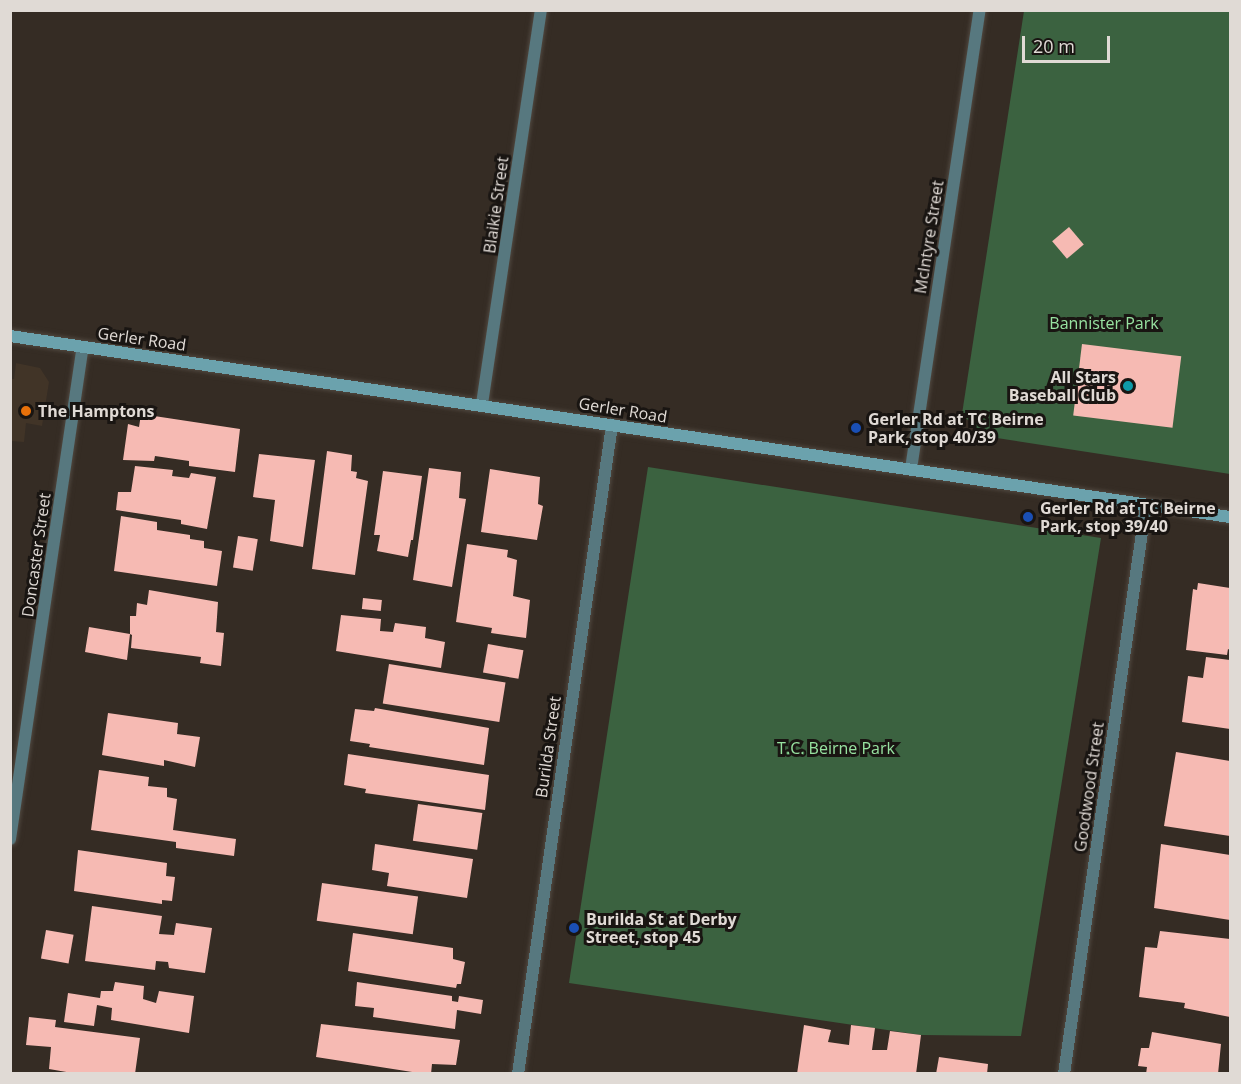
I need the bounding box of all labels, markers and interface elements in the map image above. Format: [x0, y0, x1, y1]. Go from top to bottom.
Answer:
scale bar [1025, 24, 1114, 62]
text: 20 m [1033, 34, 1075, 58]
street label: Blaikie Street [480, 155, 512, 255]
street label: McIntyre Street [911, 179, 947, 295]
park label: Bannister Park [1049, 313, 1159, 333]
street label: Gerler Road [97, 323, 187, 355]
place label: All Stars Baseball Club [1009, 367, 1116, 405]
marker: All Stars Baseball Club [1121, 379, 1135, 393]
street label: Gerler Road [578, 394, 668, 426]
place label: The Hamptons [38, 401, 154, 421]
marker: The Hamptons [19, 404, 33, 418]
place label: Gerler Rd at TC Beirne Park, stop 40/39 [868, 409, 1044, 447]
marker: Gerler Rd at TC Beirne Park, stop 40/39 [849, 421, 863, 435]
street label: Doncaster Street [18, 492, 54, 618]
place label: Gerler Rd at TC Beirne Park, stop 39/40 [1040, 498, 1216, 536]
marker: Gerler Rd at TC Beirne Park, stop 39/40 [1021, 510, 1035, 524]
street label: Burilda Street [531, 695, 565, 799]
street label: Goodwood Street [1070, 721, 1108, 853]
park label: T.C. Beirne Park [777, 738, 895, 758]
place label: Burilda St at Derby Street, stop 45 [586, 909, 737, 947]
marker: Burilda St at Derby Street, stop 45 [567, 921, 581, 935]

